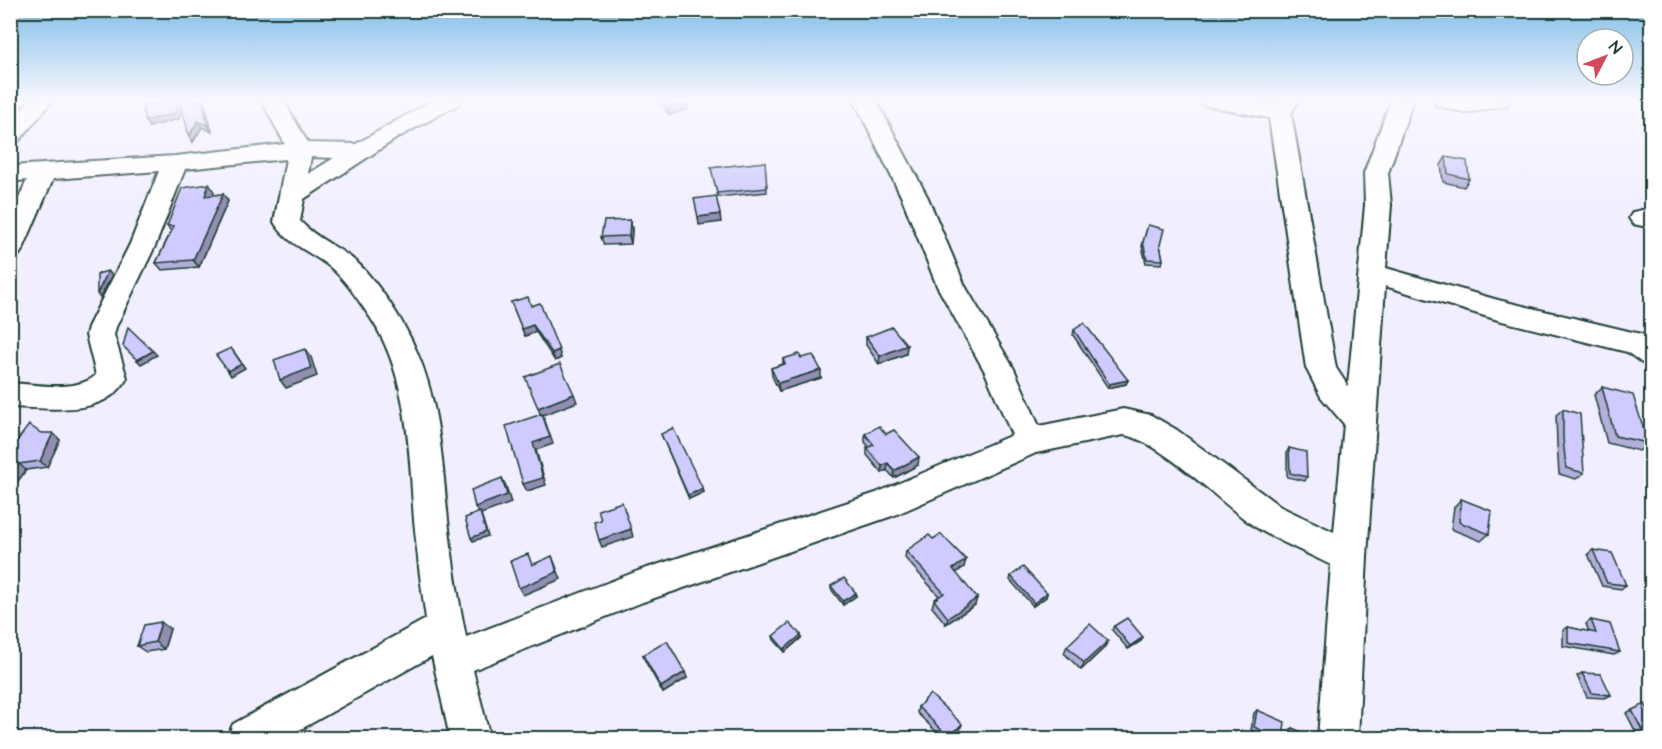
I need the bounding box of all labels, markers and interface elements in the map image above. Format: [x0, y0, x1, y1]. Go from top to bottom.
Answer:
north arrow [1575, 27, 1635, 87]
text: N [1604, 37, 1627, 59]

